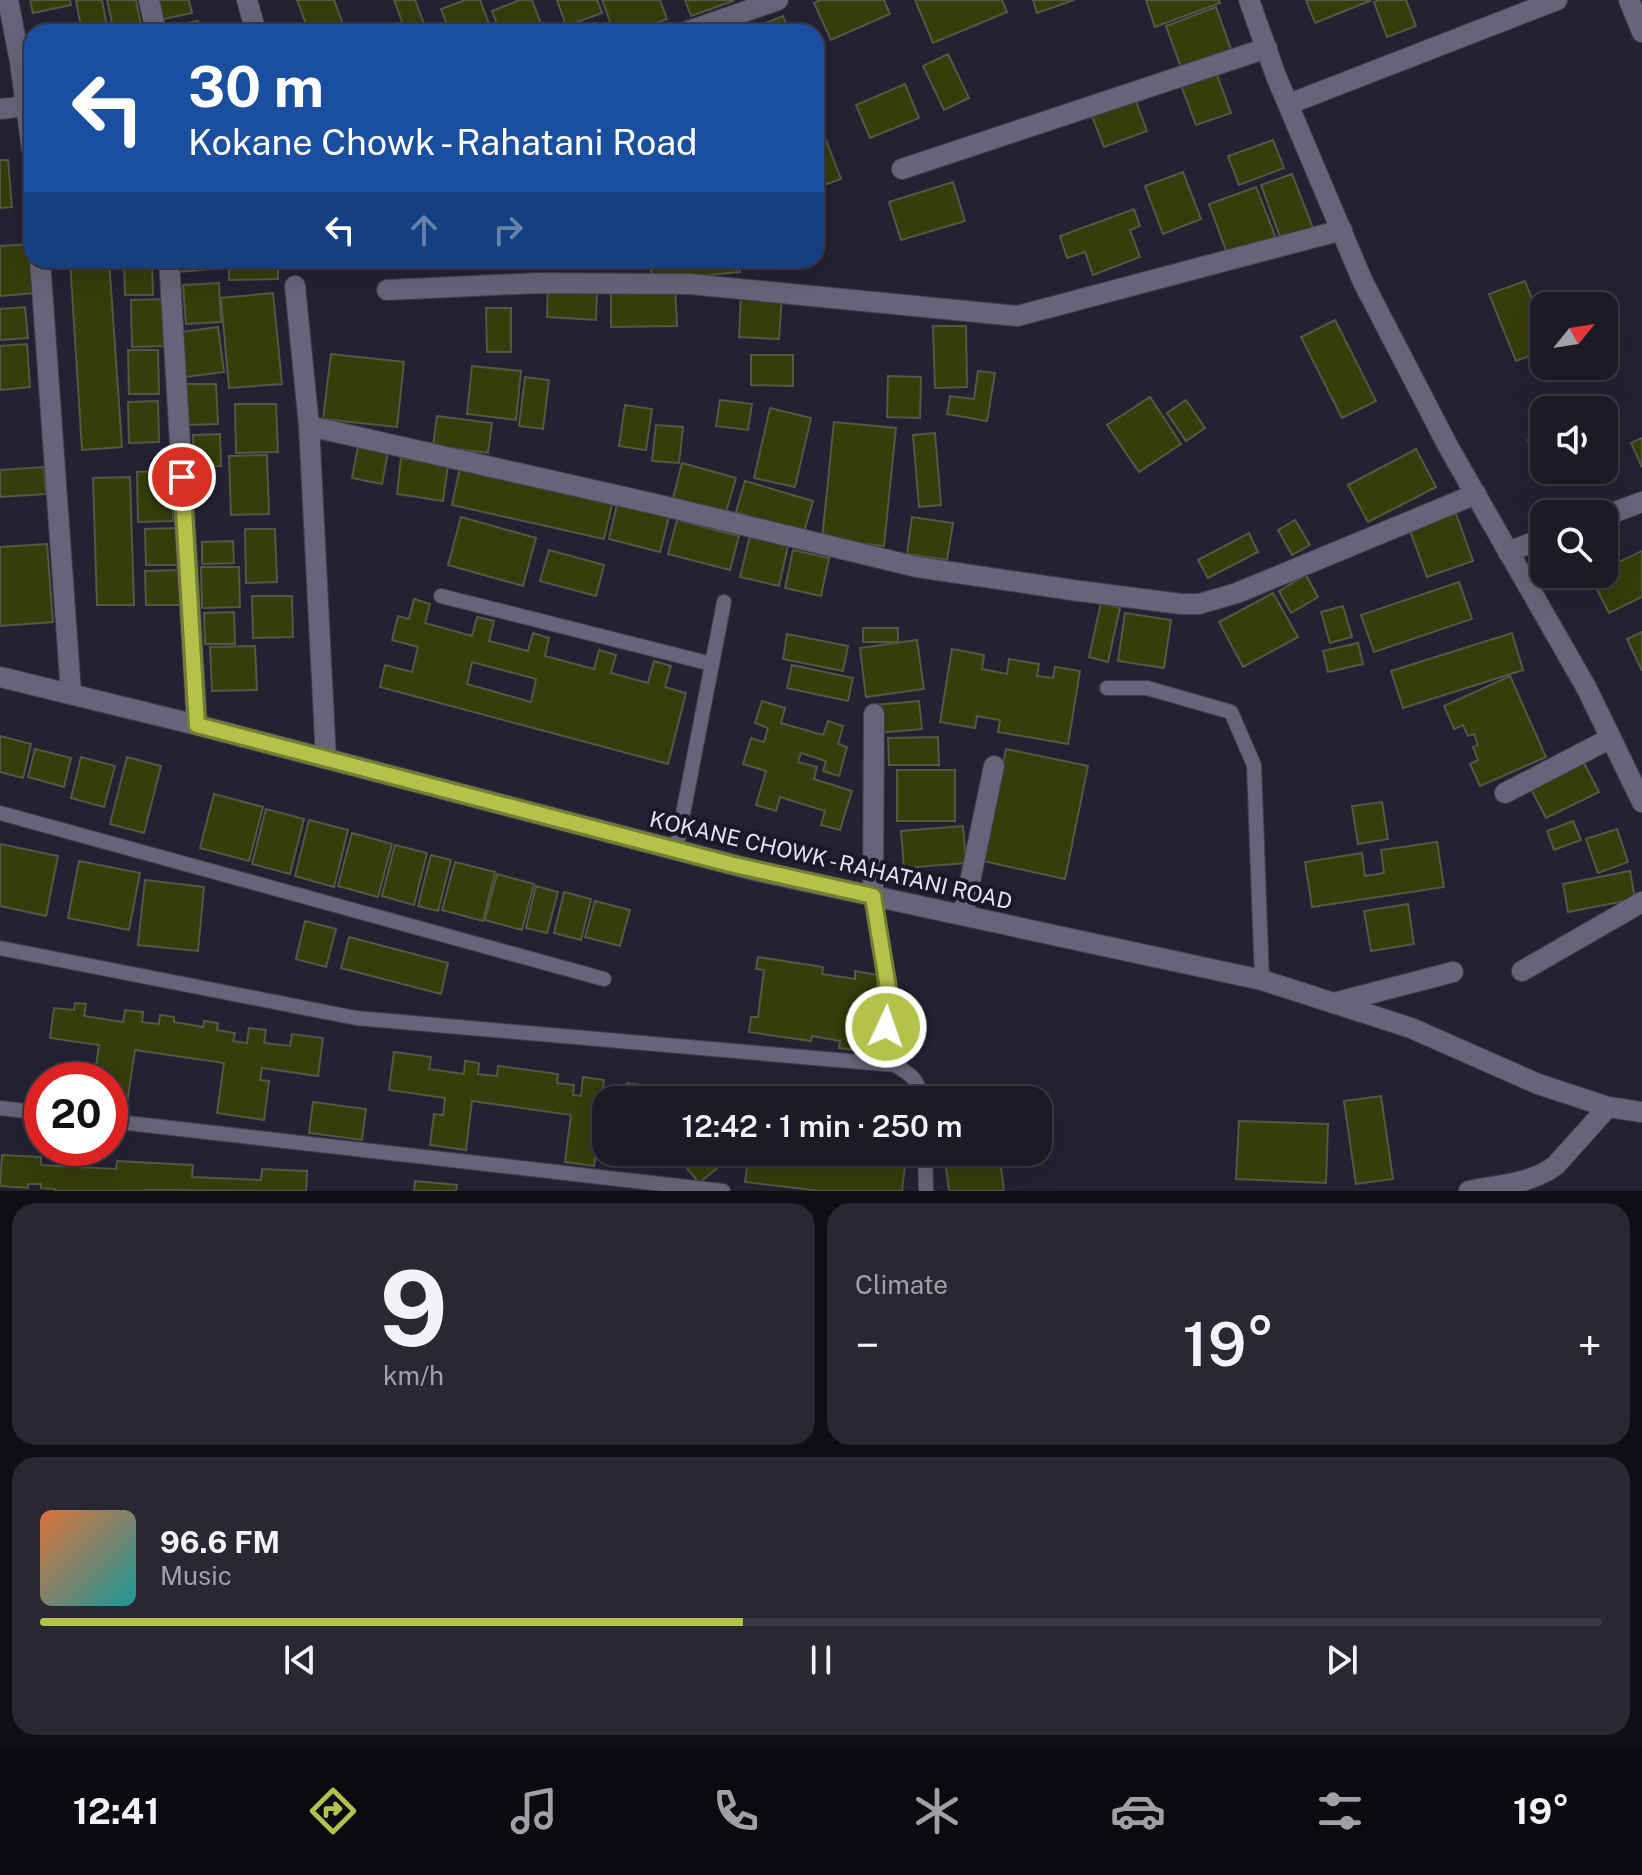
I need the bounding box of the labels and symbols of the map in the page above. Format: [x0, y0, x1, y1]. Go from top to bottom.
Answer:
north arrow [1530, 292, 1618, 380]
pin [148, 443, 216, 511]
street label: KOKANE CHOWK - RAHATANI ROAD [647, 806, 1015, 914]
position arrow [844, 985, 928, 1069]
speed limit sign: 20 [24, 1062, 128, 1166]

